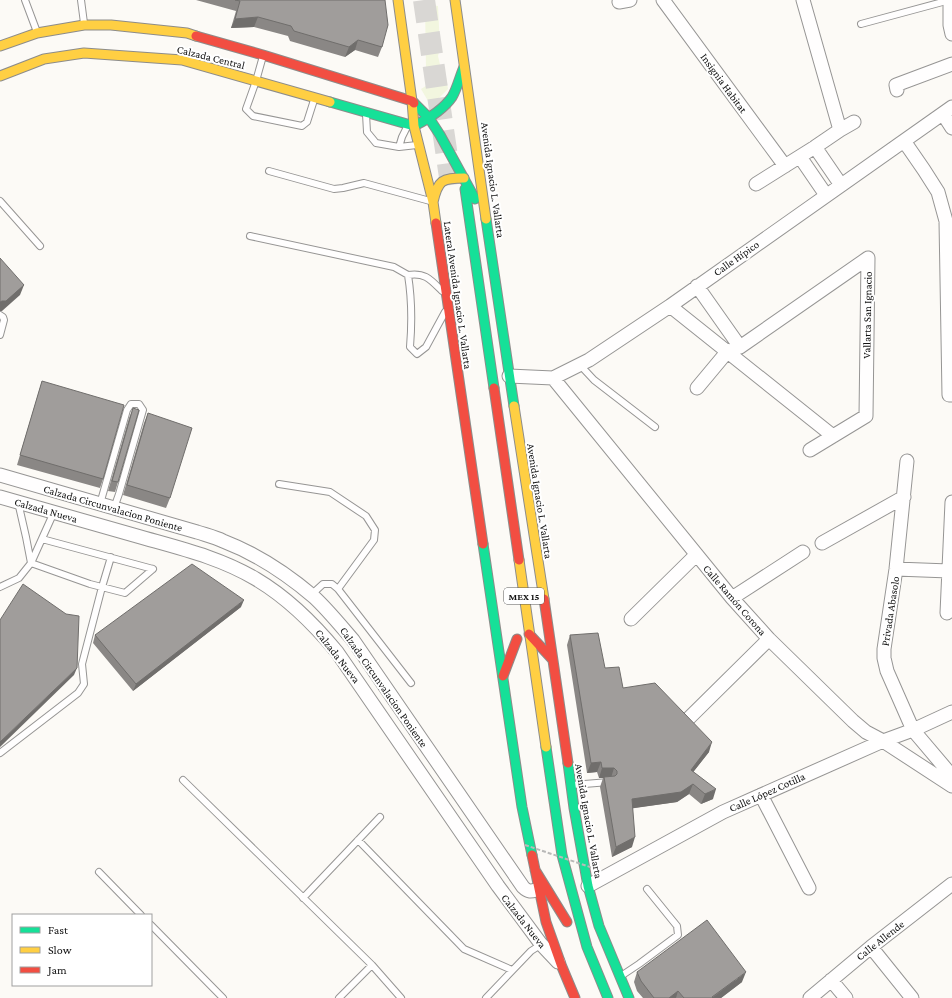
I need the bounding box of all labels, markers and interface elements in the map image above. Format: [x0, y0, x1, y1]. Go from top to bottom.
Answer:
street label: Calzada Central [176, 43, 246, 71]
street label: Insignia Habitat [698, 51, 750, 116]
street label: Avenida Ignacio L. Vallarta [478, 121, 507, 239]
street label: Lateral Avenida Ignacio L. Vallarta [441, 220, 474, 370]
street label: Calle Hípico [711, 238, 762, 279]
street label: Vallarta San Ignacio [860, 271, 875, 359]
street label: Avenida Ignacio L. Vallarta [524, 442, 555, 560]
street label: Calzada Circunvalacion Poniente [42, 482, 184, 534]
street label: Calzada Nueva [13, 495, 79, 525]
street label: Calle Ramón Corona [701, 562, 769, 638]
street label: Privada Abasolo [879, 575, 902, 647]
road number: MEX 15 [504, 588, 544, 604]
street label: Calzada Circunvalacion Poniente [338, 625, 430, 750]
street label: Calzada Nueva [313, 627, 363, 685]
street label: Avenida Ignacio L. Vallarta [572, 763, 605, 880]
street label: Calle López Cotilla [727, 770, 807, 815]
street label: Calzada Nueva [499, 892, 549, 950]
legend [12, 914, 152, 986]
street label: Calle Allende [854, 917, 907, 962]
text: Fast [48, 923, 69, 937]
text: Slow [48, 943, 72, 957]
text: Jam [47, 963, 67, 977]

